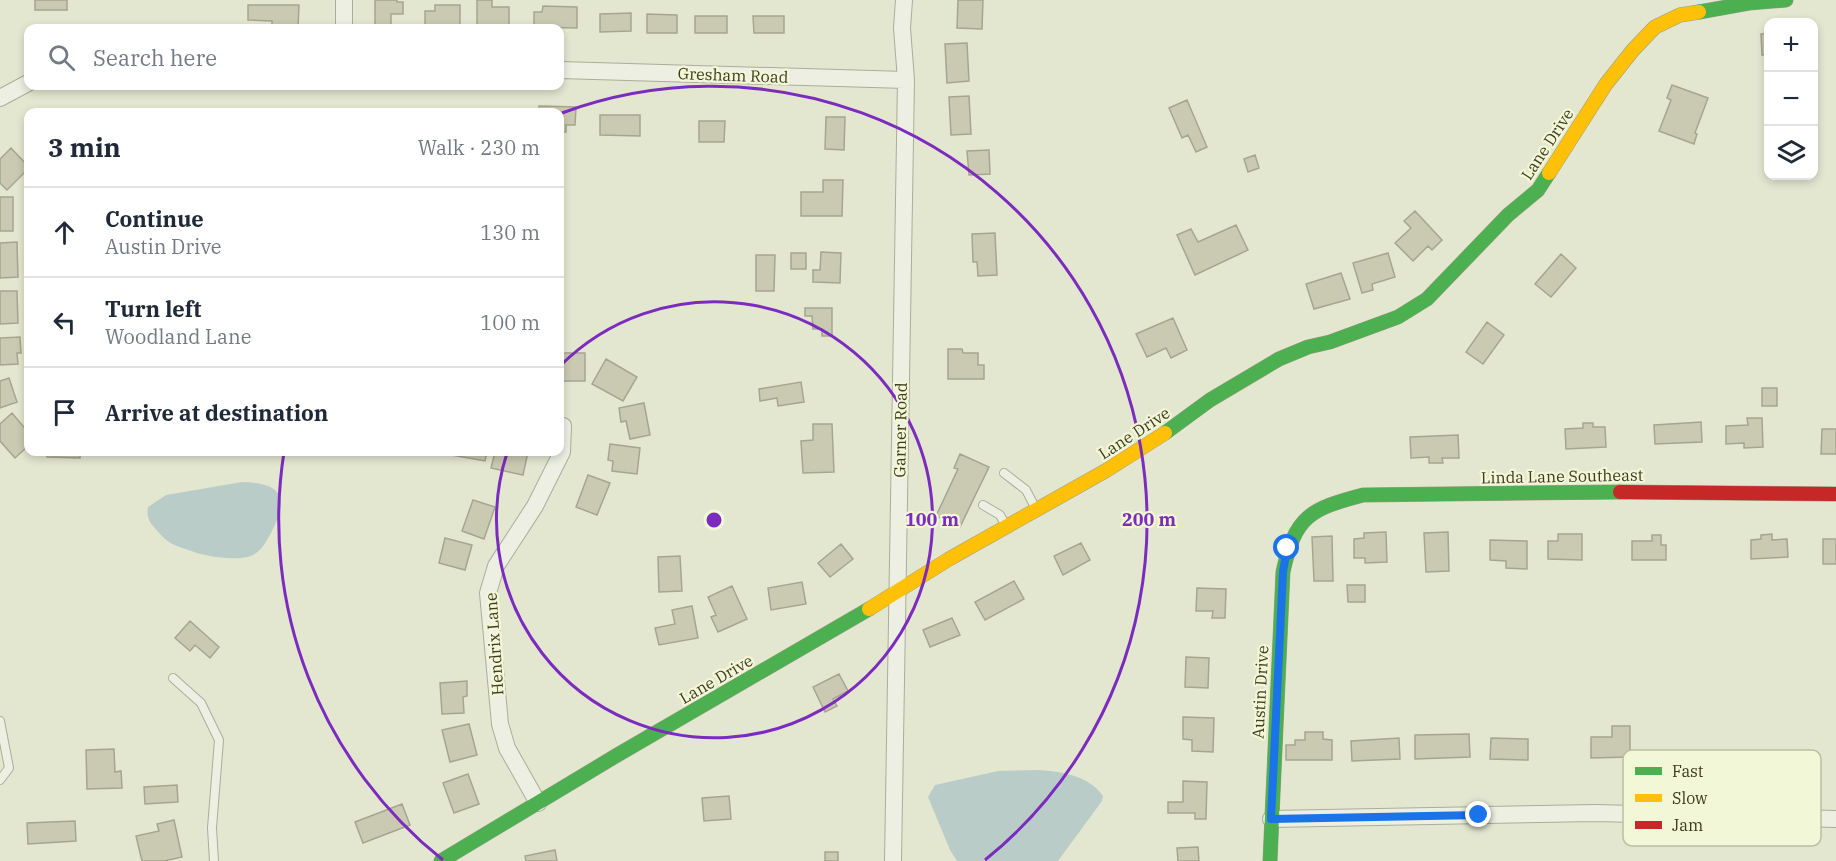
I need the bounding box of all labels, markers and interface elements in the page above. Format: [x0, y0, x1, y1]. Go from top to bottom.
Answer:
map controls [1764, 18, 1818, 180]
button: + [1764, 18, 1818, 72]
search box [24, 24, 564, 90]
icon: search [45, 41, 78, 74]
text: Search here [93, 43, 217, 72]
street label: Gresham Road [677, 63, 789, 87]
button: − [1764, 72, 1818, 126]
street label: Lane Drive [1517, 105, 1577, 183]
button: layers [1764, 126, 1818, 180]
text: 3 min [48, 130, 121, 164]
text: Walk · 230 m [418, 134, 540, 161]
text: Continue [105, 204, 204, 233]
icon: ahead [48, 216, 81, 249]
text: 130 m [480, 219, 540, 246]
text: Austin Drive [105, 233, 222, 260]
text: Turn left [105, 294, 201, 323]
icon: left [48, 306, 81, 339]
text: 100 m [480, 309, 540, 336]
text: Woodland Lane [105, 323, 251, 350]
street label: Garner Road [889, 382, 911, 478]
icon: arrive [48, 396, 81, 429]
text: Arrive at destination [105, 398, 328, 427]
street label: Lane Drive [1095, 403, 1173, 463]
street label: Linda Lane Southeast [1481, 465, 1644, 487]
text: 100 m [905, 508, 960, 531]
text: 200 m [1122, 508, 1177, 531]
centre of rings [704, 510, 724, 530]
route start [1273, 534, 1299, 560]
street label: Hendrix Lane [480, 592, 508, 696]
street label: Austin Drive [1248, 645, 1272, 739]
street label: Lane Drive [676, 650, 756, 708]
legend [1623, 750, 1821, 846]
text: Fast [1672, 761, 1704, 781]
text: Slow [1672, 788, 1708, 808]
route end [1465, 801, 1491, 827]
text: Jam [1672, 815, 1703, 835]

